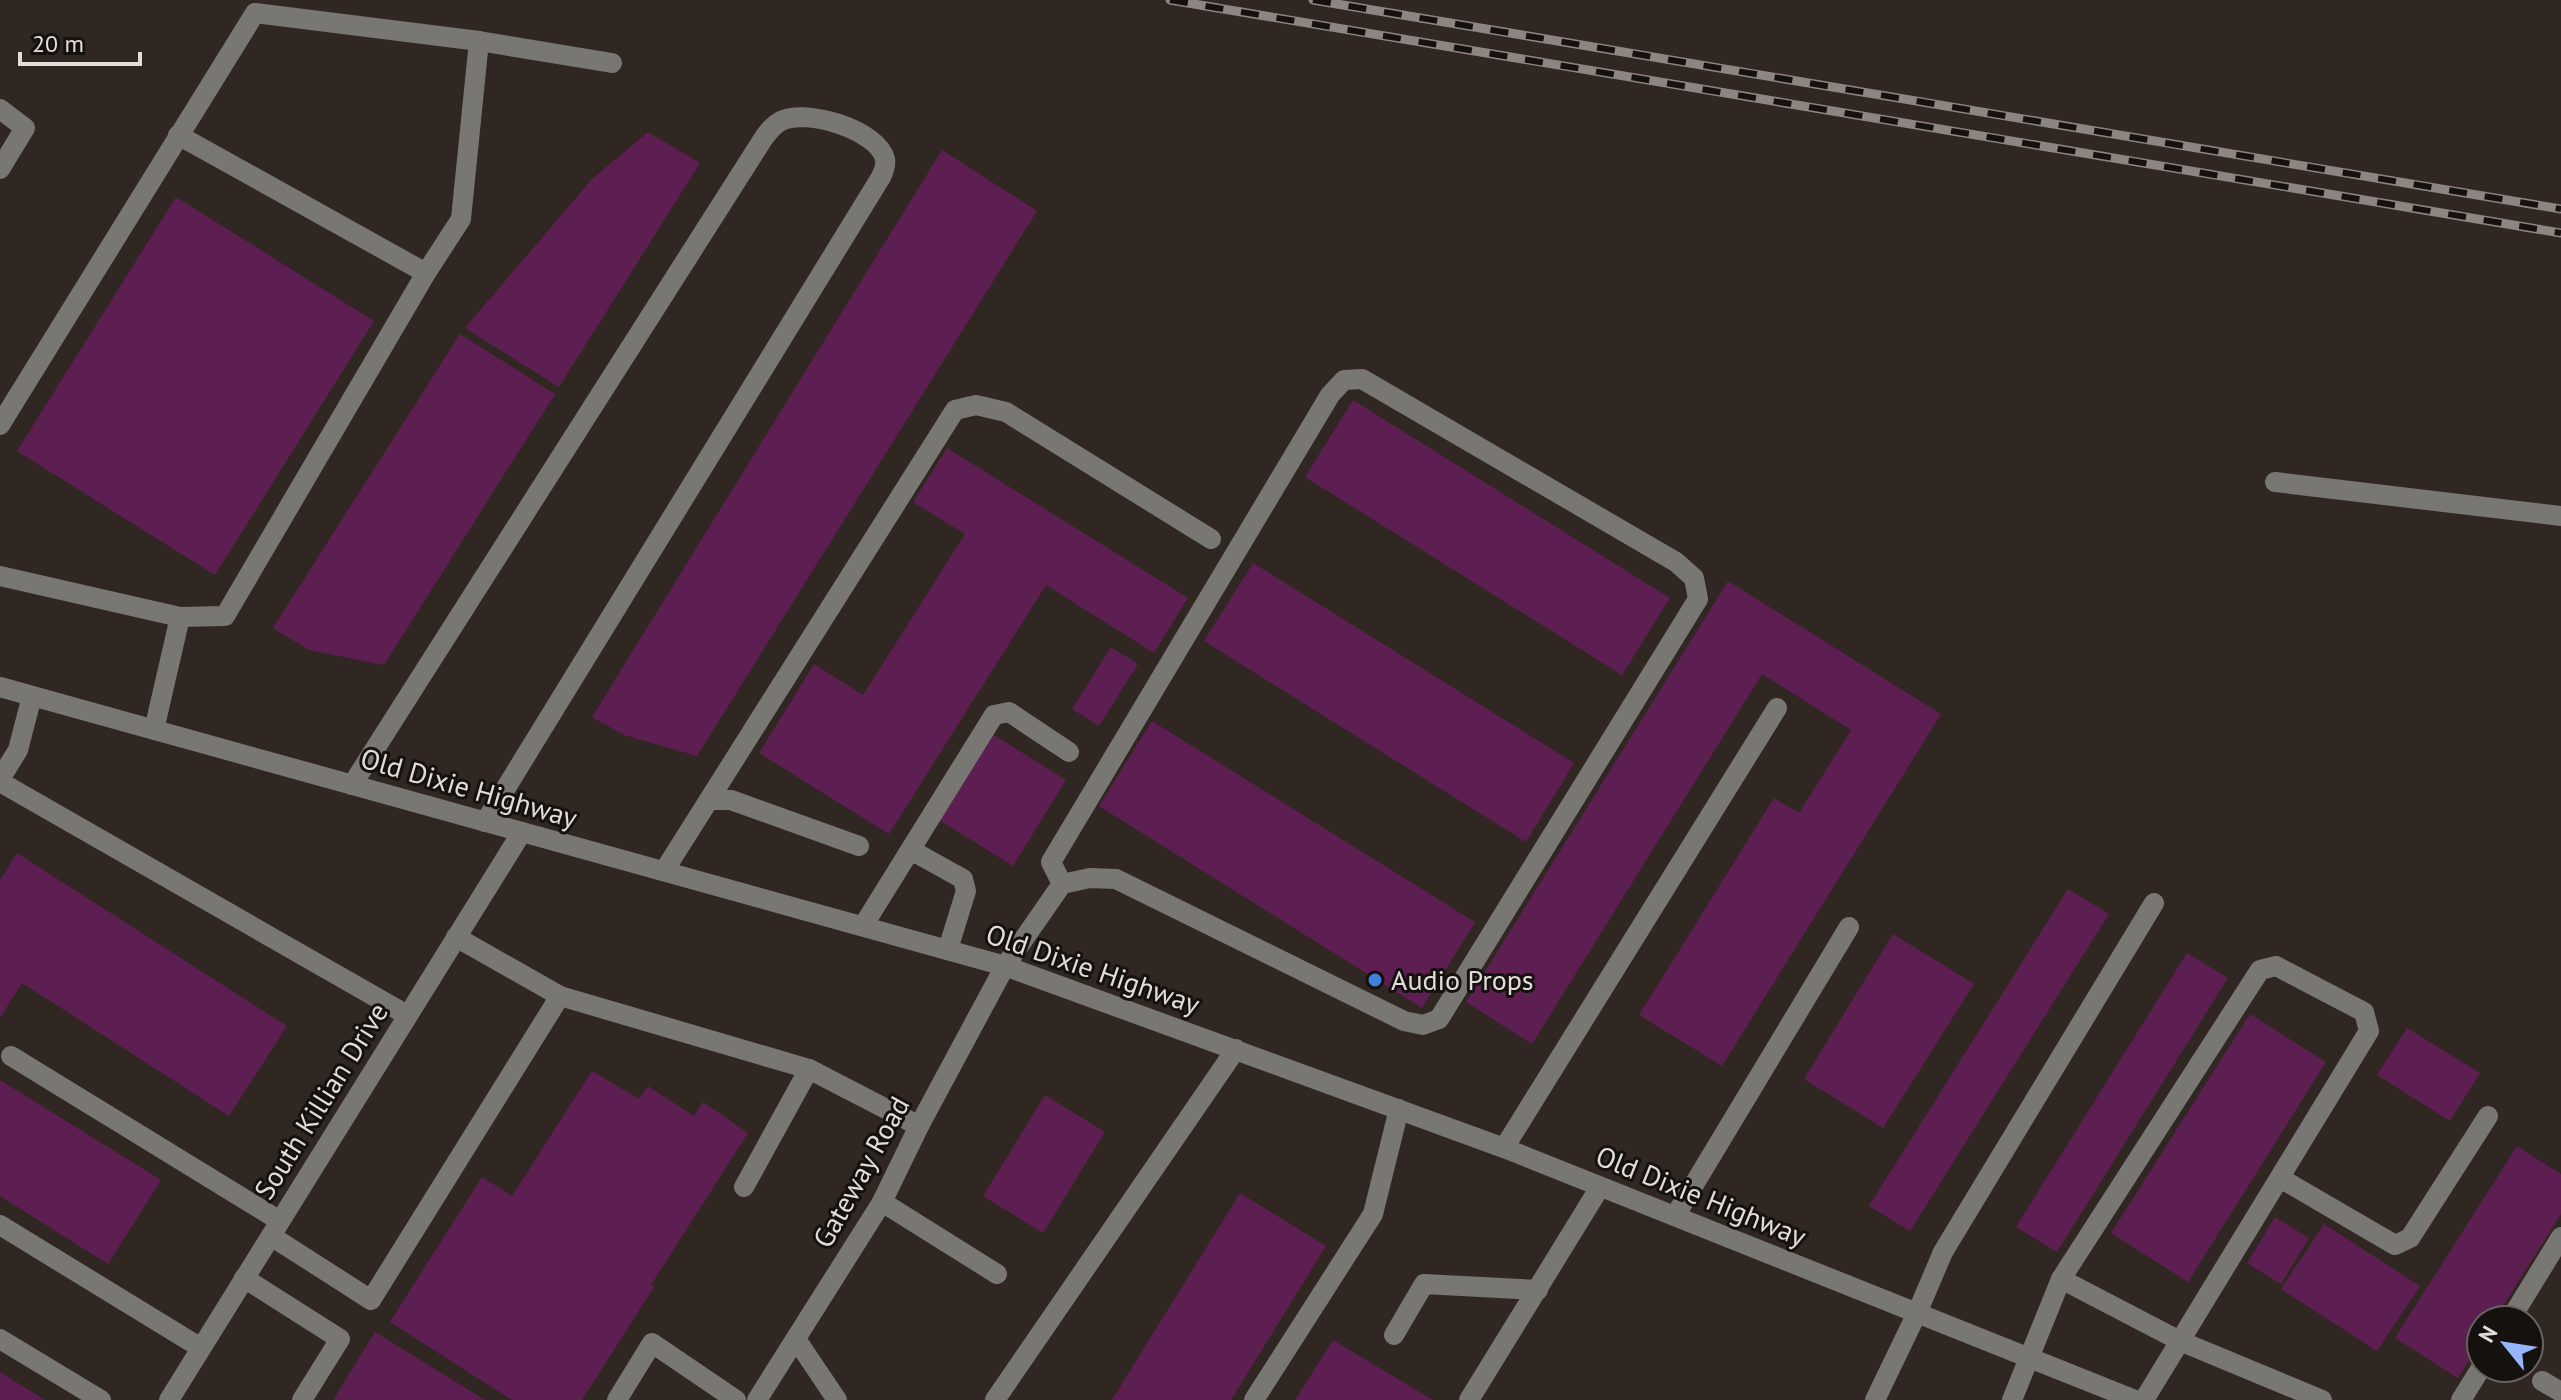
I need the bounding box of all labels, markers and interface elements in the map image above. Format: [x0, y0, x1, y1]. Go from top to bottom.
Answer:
scale bar [20, 16, 140, 66]
text: 20 m [32, 28, 84, 59]
street label: Old Dixie Highway [357, 739, 582, 836]
street label: Old Dixie Highway [981, 915, 1205, 1022]
place label: Audio Props [1391, 961, 1534, 998]
marker: Audio Props [1366, 971, 1384, 989]
street label: South Killian Drive [245, 995, 396, 1206]
street label: Gateway Road [804, 1090, 917, 1254]
street label: Old Dixie Highway [1591, 1137, 1812, 1255]
north arrow [2465, 1304, 2545, 1384]
text: N [2472, 1321, 2503, 1347]

